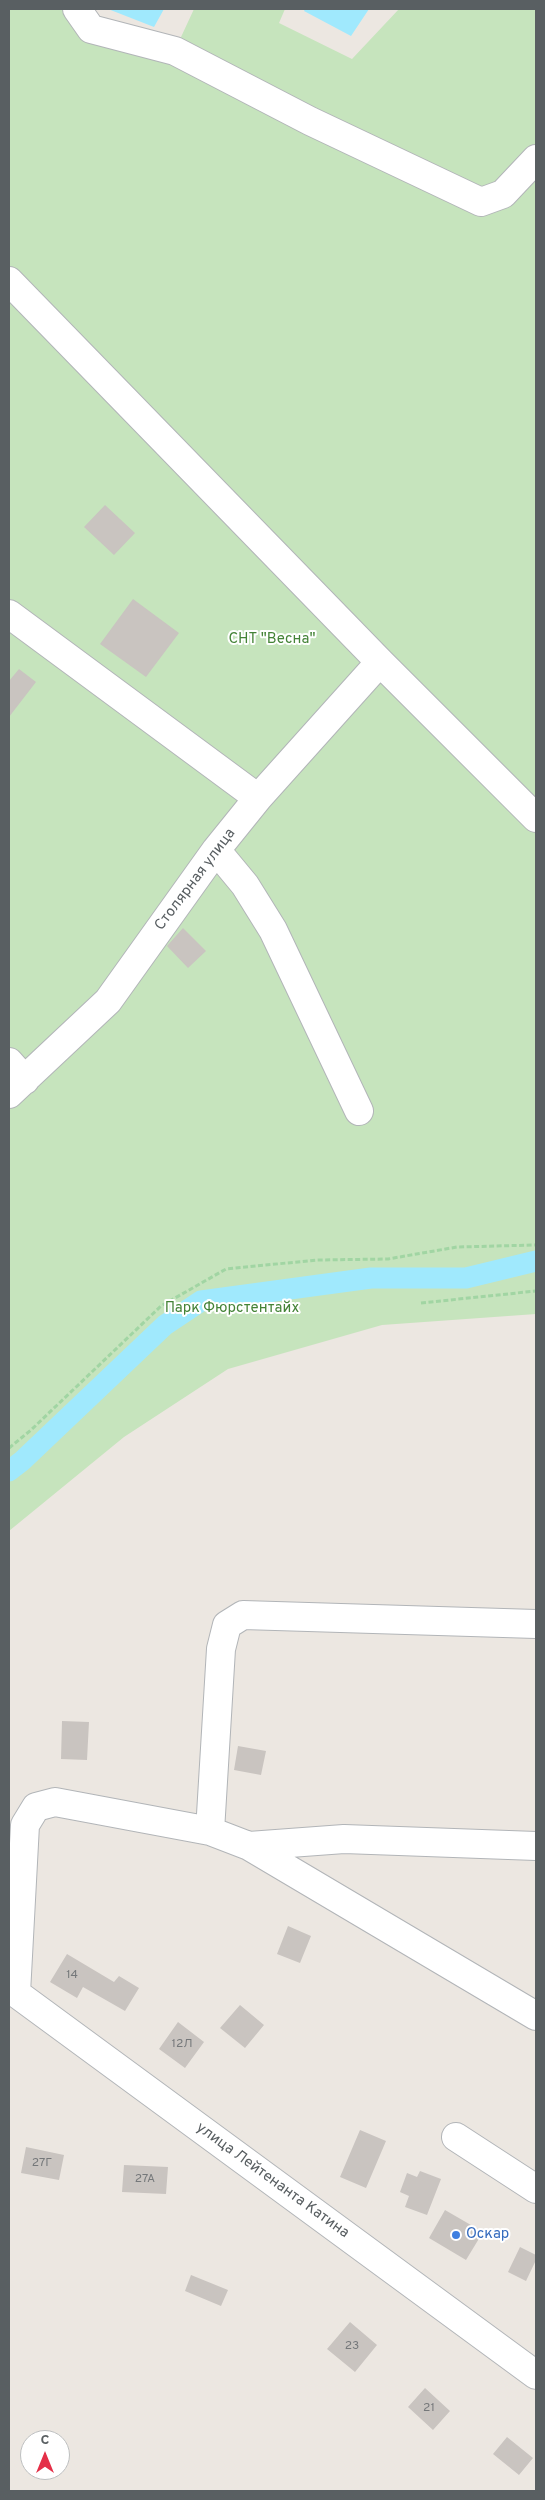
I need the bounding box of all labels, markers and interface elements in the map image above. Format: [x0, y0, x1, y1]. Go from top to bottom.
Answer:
park label: СНТ "Весна" [229, 631, 315, 649]
street label: Столярная улица [152, 825, 240, 935]
park label: Парк Фюрстентайх [165, 1300, 299, 1318]
house number: 14 [66, 1969, 78, 1983]
house number: 12Л [171, 2038, 193, 2052]
street label: улица Лейтенанта Катина [192, 2119, 352, 2243]
house number: 27Г [32, 2157, 52, 2171]
house number: 27А [135, 2173, 155, 2187]
place label: Оскар [466, 2226, 509, 2244]
marker: Оскар [450, 2229, 462, 2241]
house number: 23 [345, 2340, 359, 2354]
house number: 21 [423, 2402, 435, 2416]
north arrow [20, 2430, 70, 2480]
text: С [41, 2432, 49, 2449]

